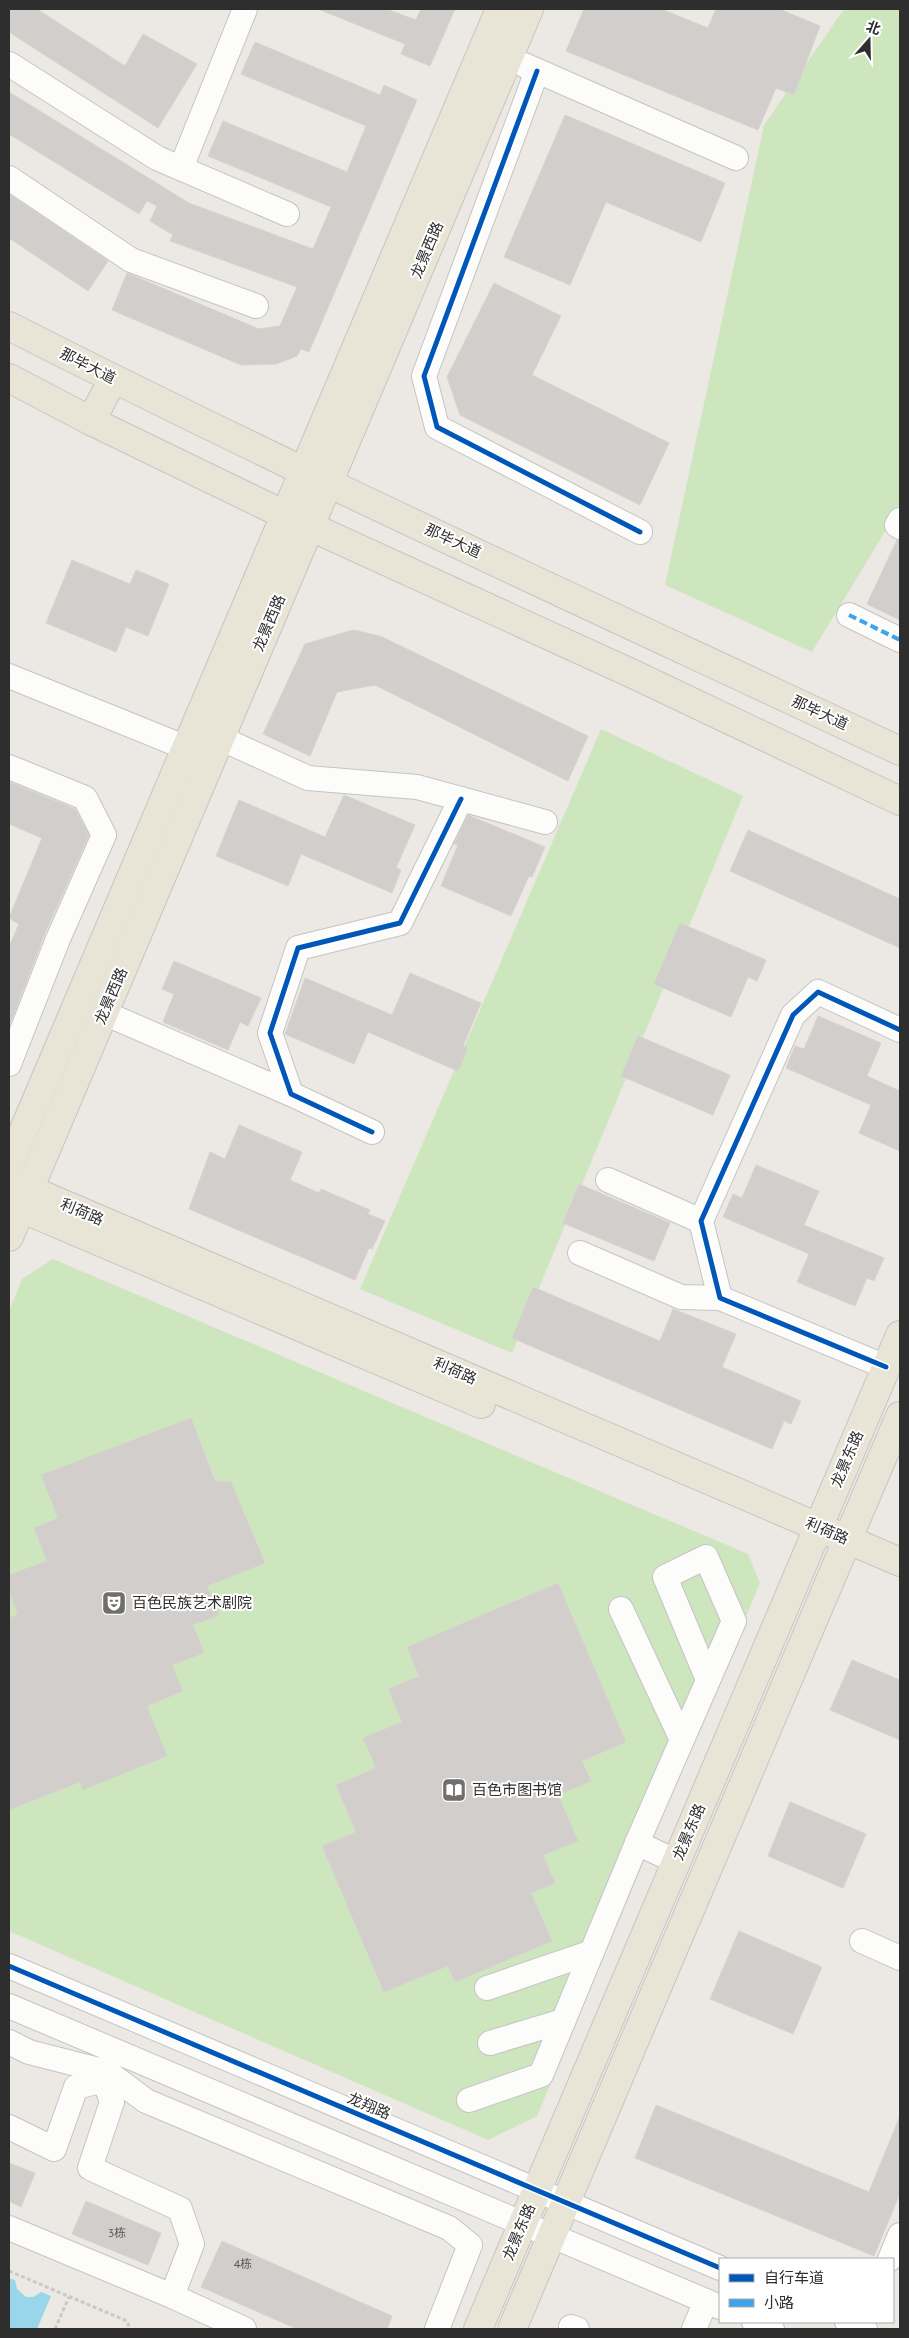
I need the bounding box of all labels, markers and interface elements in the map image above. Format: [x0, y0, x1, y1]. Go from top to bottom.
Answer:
north arrow [844, 15, 894, 65]
text: 北 [864, 17, 883, 39]
street label: 龙景西路 [406, 218, 447, 281]
street label: 那毕大道 [57, 343, 119, 388]
street label: 那毕大道 [422, 519, 484, 562]
street label: 龙景西路 [248, 591, 289, 654]
street label: 那毕大道 [789, 691, 851, 734]
street label: 龙景西路 [90, 964, 131, 1027]
street label: 利荷路 [58, 1194, 107, 1229]
street label: 利荷路 [431, 1353, 480, 1388]
street label: 龙景东路 [826, 1427, 867, 1490]
street label: 利荷路 [803, 1513, 852, 1548]
theatre icon: 百色民族艺术剧院 [101, 1590, 127, 1616]
place label: 百色民族艺术剧院 [132, 1593, 252, 1612]
library icon: 百色市图书馆 [441, 1777, 467, 1803]
place label: 百色市图书馆 [472, 1780, 562, 1799]
street label: 龙景东路 [668, 1800, 709, 1863]
street label: 龙翔路 [345, 2088, 394, 2123]
street label: 龙景东路 [498, 2200, 539, 2263]
house number: 3栋 [108, 2225, 126, 2240]
house number: 4栋 [234, 2256, 252, 2271]
legend [719, 2258, 894, 2323]
text: 自行车道 [764, 2268, 824, 2287]
text: 小路 [764, 2293, 794, 2312]

